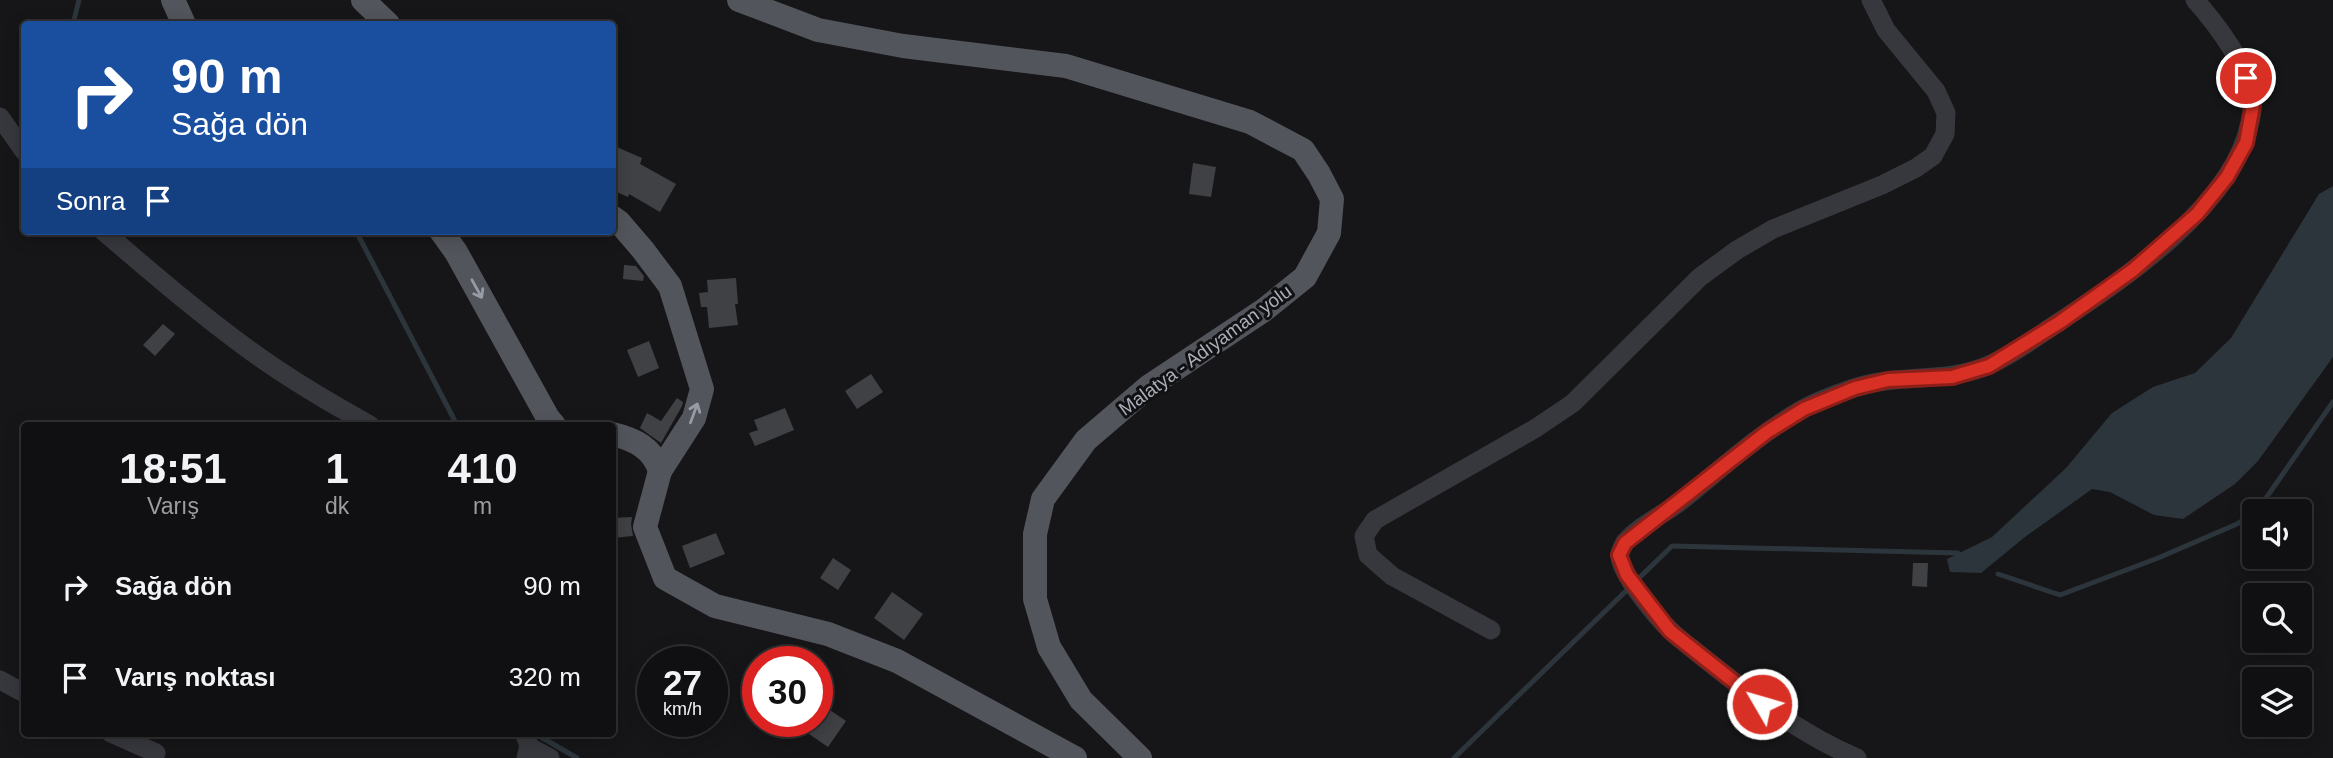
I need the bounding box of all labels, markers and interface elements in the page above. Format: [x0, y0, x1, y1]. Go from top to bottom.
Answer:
pin [2216, 48, 2276, 108]
icon: right [56, 49, 147, 140]
text: 90 m [171, 49, 283, 103]
icon: arrive [2227, 59, 2265, 97]
text: Sağa dön [171, 106, 308, 142]
icon: arrive [139, 182, 177, 220]
text: Sonra [56, 186, 125, 216]
one-way arrow [471, 278, 484, 299]
street label: Malatya - Adıyaman yolu [1115, 280, 1295, 420]
one-way arrow [689, 402, 702, 424]
text: 18:51 [119, 445, 227, 492]
text: 1 [325, 445, 349, 492]
text: 410 [448, 445, 518, 492]
text: Varış [147, 493, 199, 519]
text: dk [325, 493, 349, 519]
text: m [473, 493, 492, 519]
map controls [2242, 499, 2312, 737]
button: sound [2242, 499, 2312, 569]
icon: right [56, 568, 94, 606]
text: Sağa dön [115, 571, 232, 601]
text: 90 m [523, 571, 581, 601]
button: search [2242, 583, 2312, 653]
speed limit sign: 30 [742, 646, 833, 737]
icon: arrive [56, 659, 94, 697]
text: Varış noktası [115, 662, 275, 692]
text: 320 m [509, 662, 581, 692]
text: 27 [663, 663, 702, 702]
position arrow [1725, 667, 1799, 741]
button: layers [2242, 667, 2312, 737]
text: km/h [663, 699, 702, 719]

